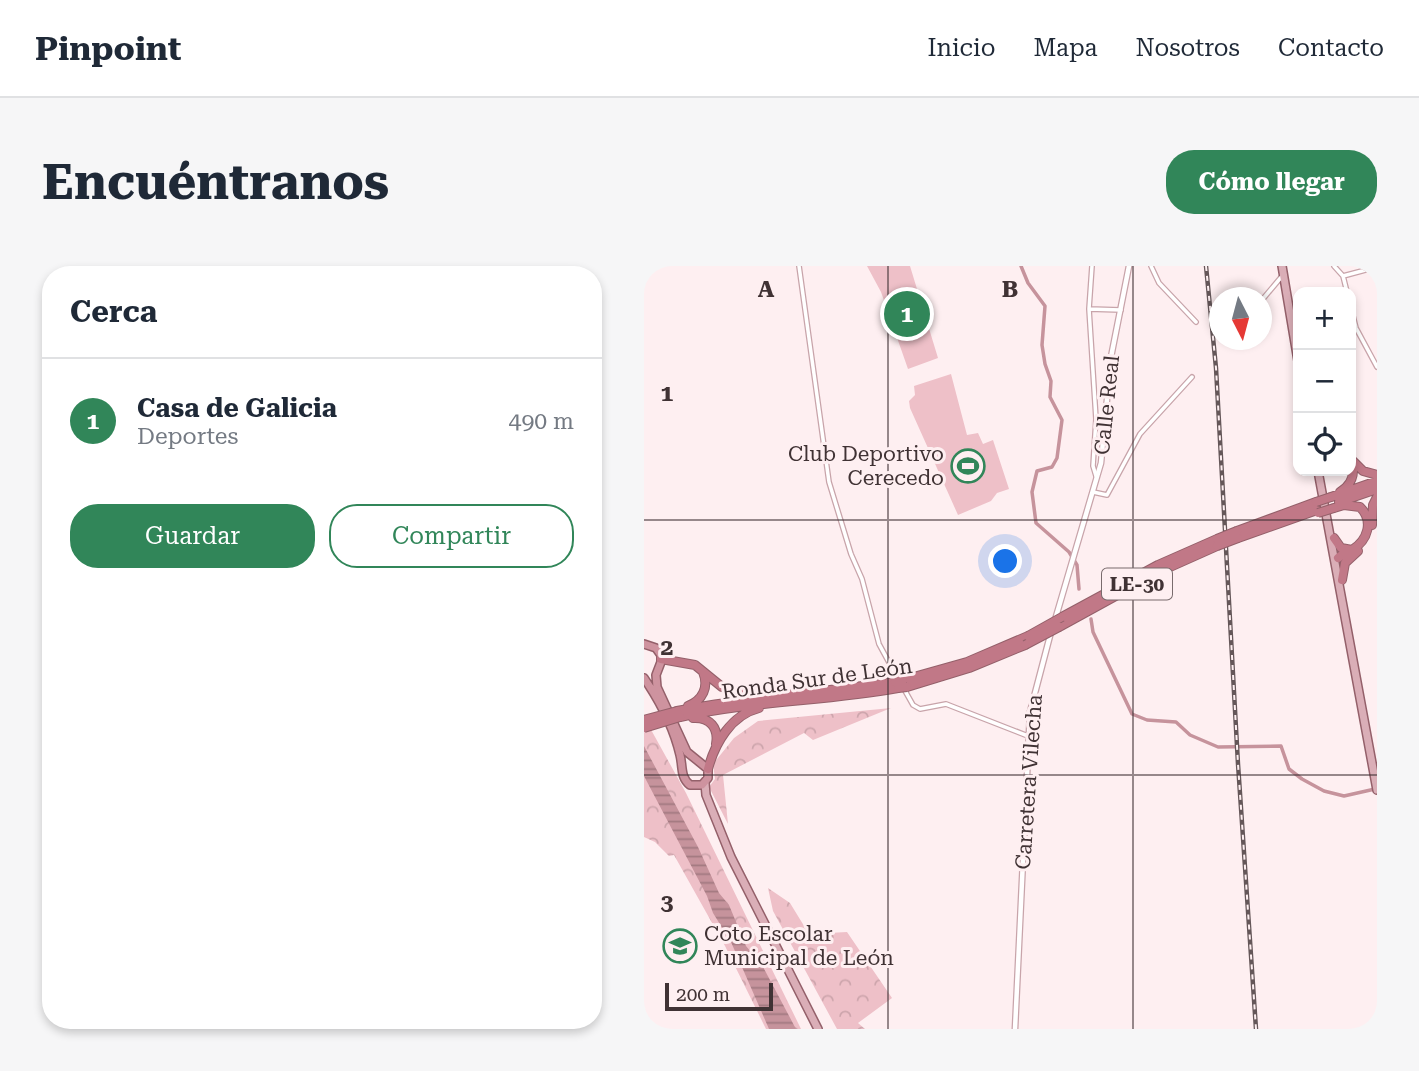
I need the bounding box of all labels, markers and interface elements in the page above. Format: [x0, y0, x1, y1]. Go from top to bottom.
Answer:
text: Pinpoint [35, 29, 181, 68]
text: Inicio [927, 34, 995, 62]
text: Mapa [1033, 34, 1098, 62]
text: Nosotros [1136, 34, 1240, 62]
text: Contacto [1278, 34, 1384, 62]
button: Cómo llegar [1166, 150, 1377, 214]
text: Encuéntranos [42, 154, 389, 211]
text: A [758, 276, 775, 303]
text: B [1002, 276, 1018, 303]
north arrow [1209, 287, 1272, 350]
map controls [1293, 287, 1356, 476]
button: + [1293, 287, 1356, 350]
pin: 1 [884, 288, 930, 340]
text: Cerca [70, 294, 157, 329]
button: − [1293, 350, 1356, 413]
street label: Calle Real [1090, 354, 1124, 456]
text: 1 [661, 380, 674, 407]
text: Casa de Galicia [137, 393, 337, 423]
text: 1 [87, 408, 99, 435]
text: 490 m [509, 408, 574, 435]
button: locate [1293, 413, 1356, 476]
text: Deportes [137, 423, 238, 450]
place label: Club Deportivo Cerecedo [788, 442, 944, 490]
sports icon: Club Deportivo Cerecedo [949, 447, 987, 485]
button: Guardar [70, 504, 315, 568]
button: Compartir [329, 504, 574, 568]
your location [988, 544, 1022, 578]
road number: LE-30 [1102, 568, 1172, 600]
text: 2 [661, 634, 673, 661]
street label: Ronda Sur de León [720, 654, 914, 704]
street label: Carretera Vilecha [1011, 693, 1047, 870]
text: 3 [661, 889, 674, 916]
place label: Coto Escolar Municipal de León [704, 922, 894, 970]
school or university icon: Coto Escolar Municipal de León [661, 927, 699, 965]
scale bar [665, 980, 774, 1012]
text: 200 m [676, 983, 730, 1006]

